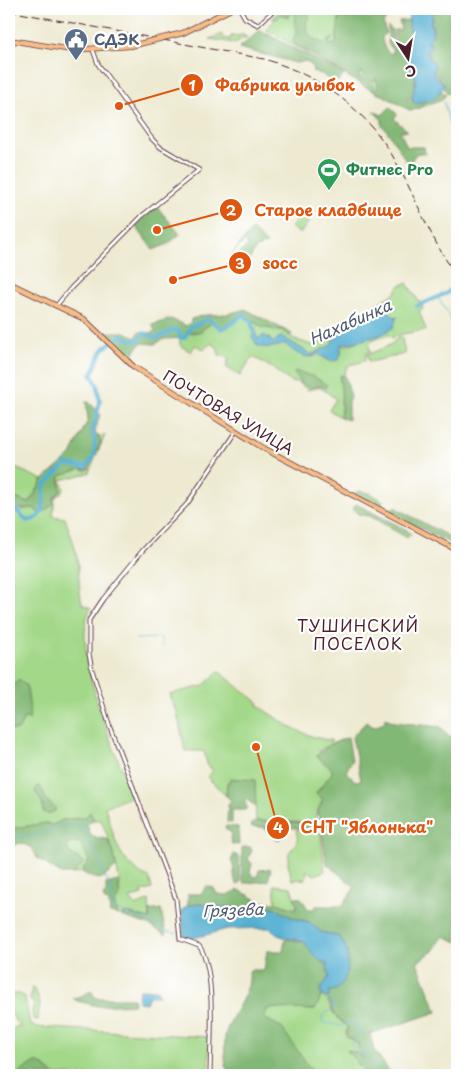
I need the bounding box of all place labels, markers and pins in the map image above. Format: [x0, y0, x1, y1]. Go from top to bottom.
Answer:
public building icon: СДЭК [63, 27, 89, 61]
place label: СДЭК [94, 27, 139, 50]
callout: Фабрика улыбок [180, 70, 366, 101]
sports icon: Фитнес Pro [316, 157, 342, 191]
place label: Фитнес Pro [346, 157, 433, 180]
callout: Старое кладбище [218, 195, 412, 226]
callout: socc [227, 248, 307, 279]
callout: СНТ "Яблонька" [265, 812, 443, 843]

